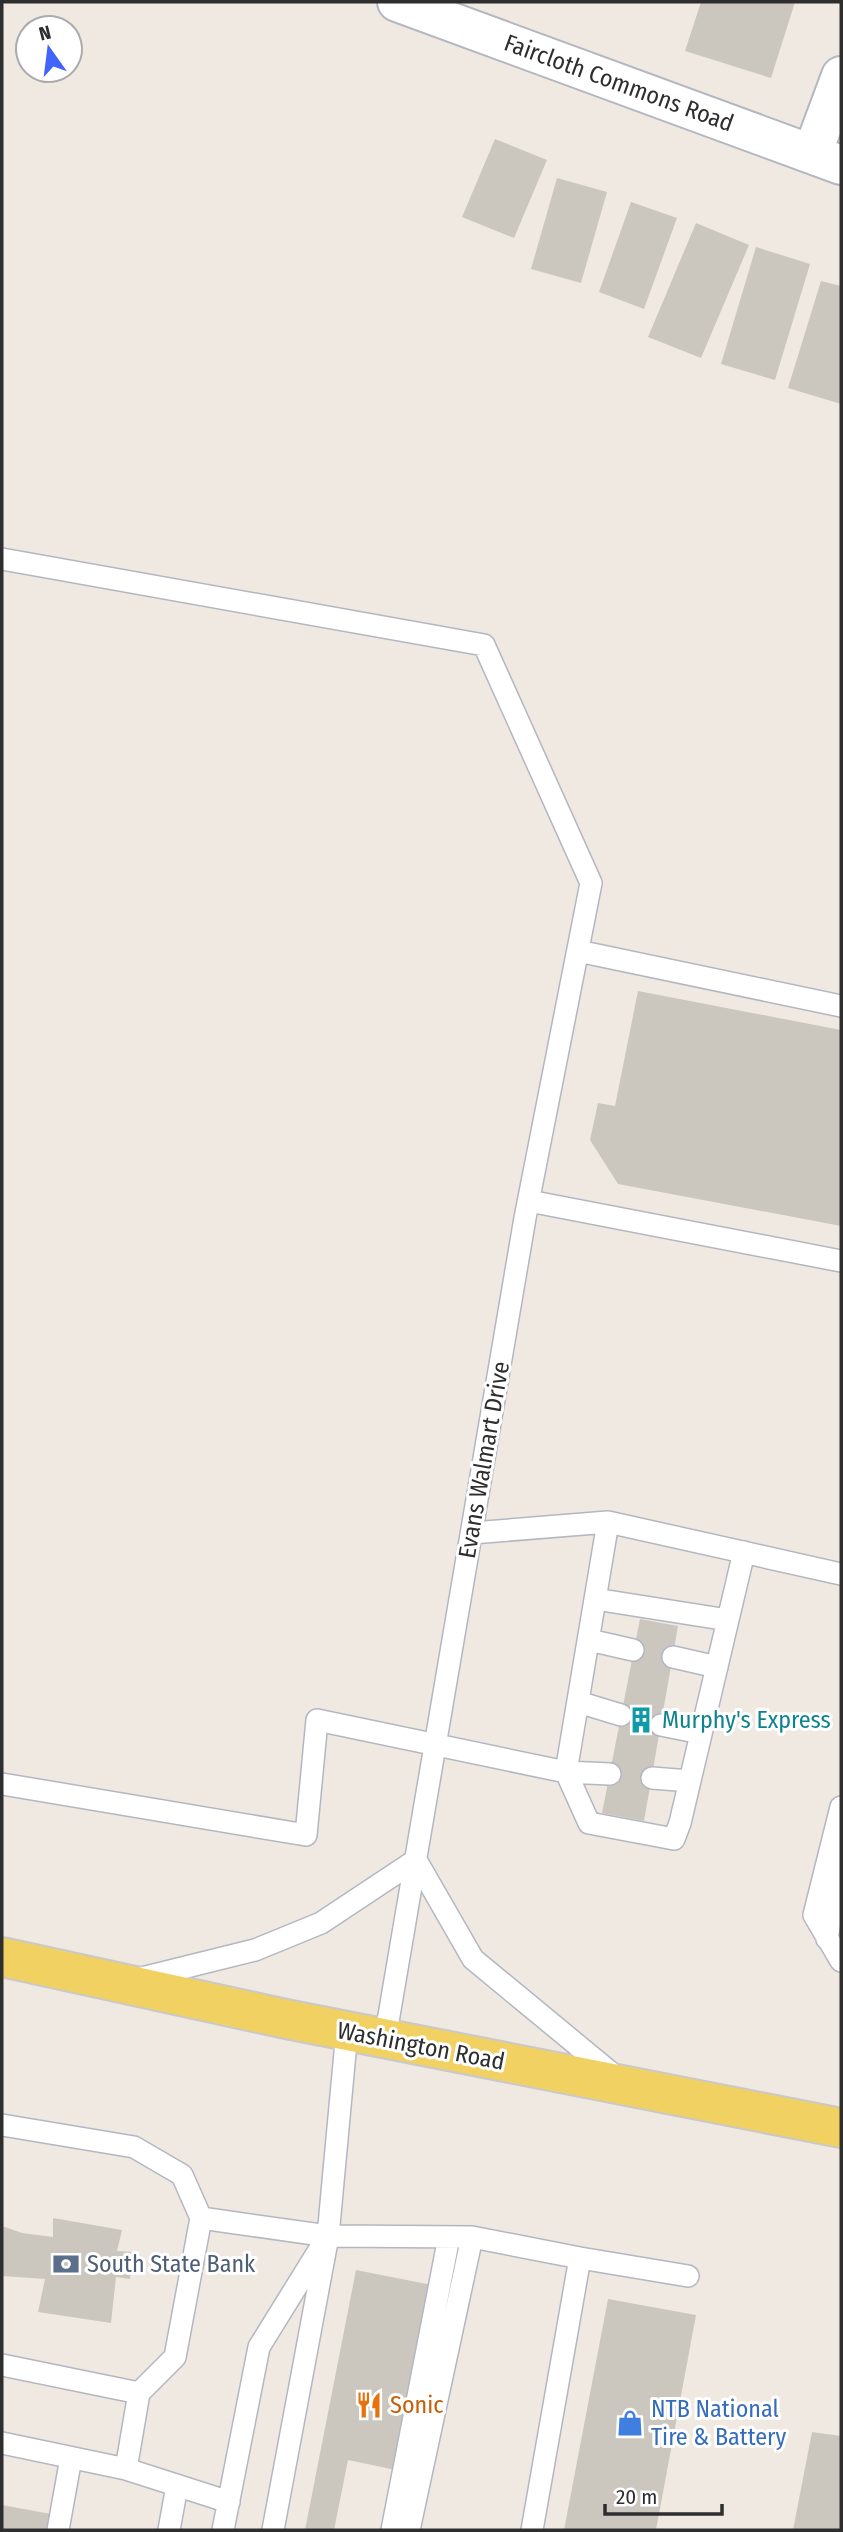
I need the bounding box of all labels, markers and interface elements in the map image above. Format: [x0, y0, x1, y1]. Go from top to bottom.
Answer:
north arrow [14, 14, 84, 84]
text: N [37, 20, 53, 46]
street label: Faircloth Commons Road [501, 28, 737, 138]
street label: Evans Walmart Drive [453, 1359, 515, 1561]
building icon: Murphy's Express [626, 1705, 656, 1735]
place label: Murphy's Express [662, 1706, 831, 1734]
street label: Washington Road [335, 2016, 507, 2076]
bank icon: South State Bank [51, 2249, 81, 2279]
place label: South State Bank [87, 2250, 256, 2278]
restaurant icon: Sonic [354, 2390, 384, 2420]
place label: Sonic [390, 2391, 444, 2419]
place label: NTB National Tire & Battery [651, 2395, 786, 2451]
shop icon: NTB National Tire & Battery [615, 2408, 645, 2438]
scale bar [605, 2472, 722, 2516]
text: 20 m [616, 2484, 657, 2510]

